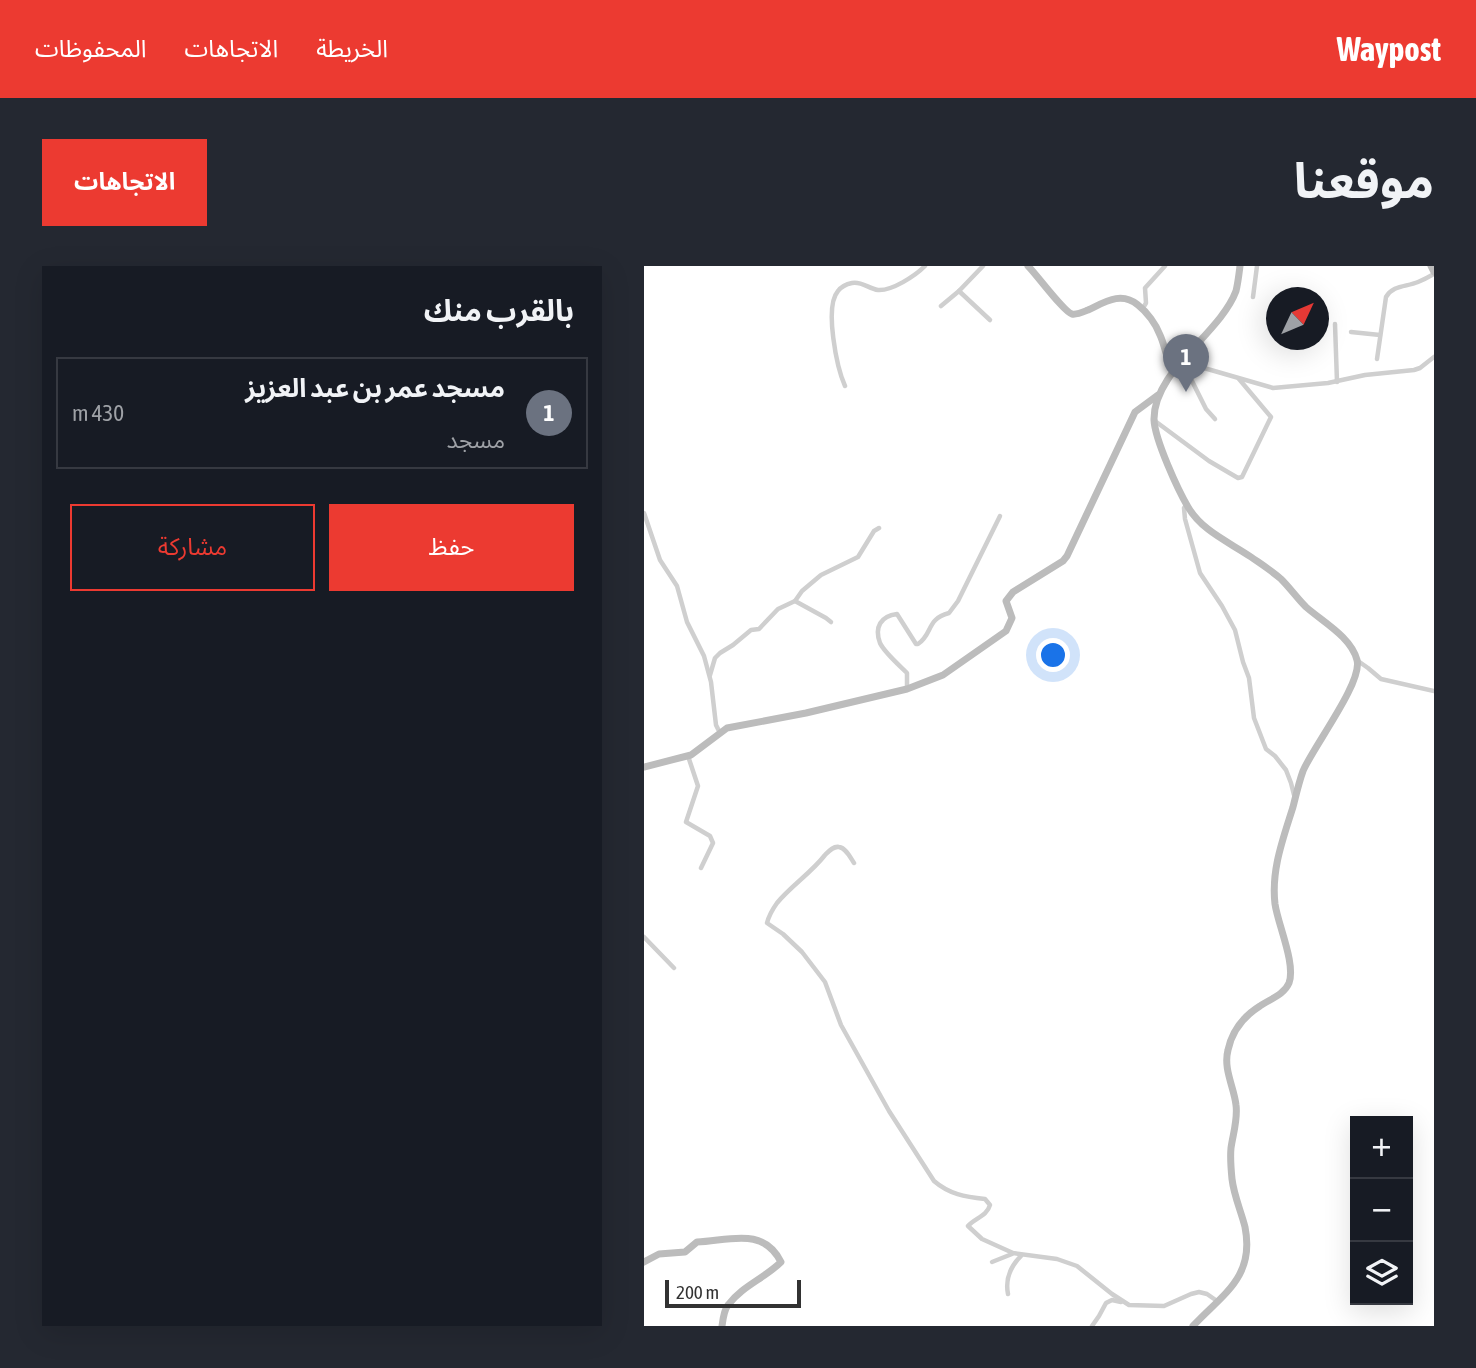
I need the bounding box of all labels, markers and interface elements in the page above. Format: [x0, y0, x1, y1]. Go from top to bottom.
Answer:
text: Waypost [1337, 30, 1441, 68]
text: المحفوظات [35, 35, 146, 62]
text: الاتجاهات [184, 35, 278, 62]
text: الخريطة [316, 35, 388, 62]
button: الاتجاهات [42, 139, 207, 226]
text: موقعنا [1294, 152, 1434, 208]
north arrow [1266, 287, 1329, 350]
text: بالقرب منك [424, 293, 574, 327]
pin: 1 [1163, 334, 1209, 392]
text: مسجد عمر بن عبد العزيز [245, 373, 505, 403]
text: 430 m [72, 400, 124, 426]
text: 1 [544, 400, 554, 426]
text: مسجد [446, 427, 505, 453]
button: مشاركة [70, 504, 315, 591]
button: حفظ [329, 504, 574, 591]
your location [1036, 638, 1070, 672]
map controls [1350, 1116, 1413, 1305]
button: + [1350, 1116, 1413, 1179]
button: − [1350, 1179, 1413, 1242]
button: layers [1350, 1242, 1413, 1305]
scale bar [665, 1277, 802, 1309]
text: 200 m [676, 1281, 719, 1303]

